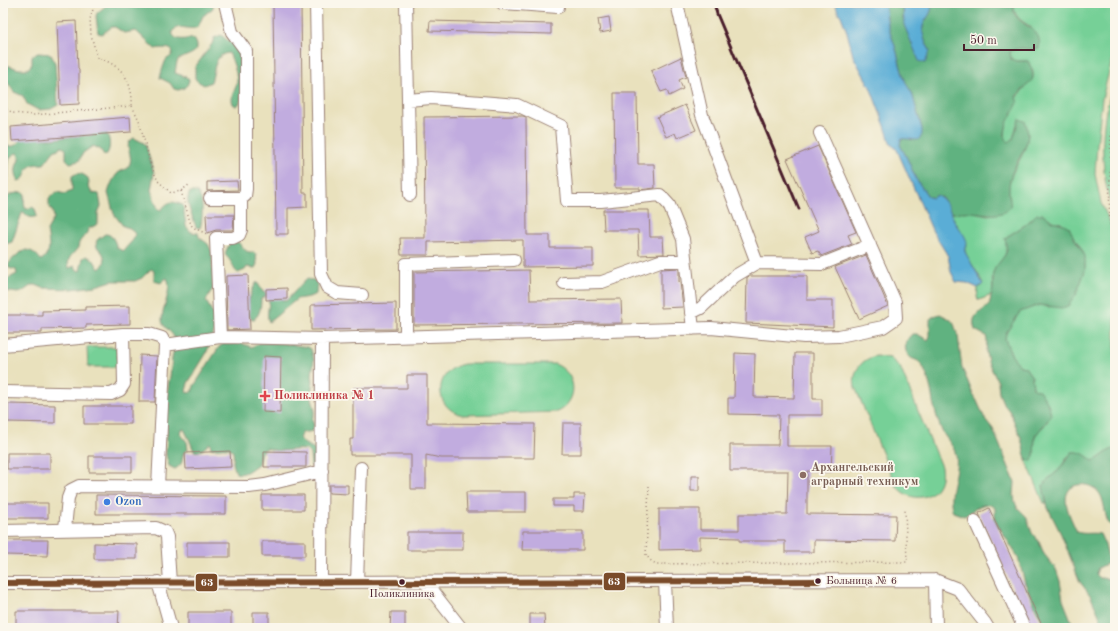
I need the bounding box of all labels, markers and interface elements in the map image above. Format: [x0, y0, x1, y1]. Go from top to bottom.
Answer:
scale bar [964, 26, 1034, 52]
text: 50 m [970, 34, 997, 47]
marker: Поликлиника № 1 [259, 390, 271, 402]
place label: Поликлиника № 1 [274, 390, 375, 402]
place label: Архангельский аграрный техникум [811, 462, 919, 488]
marker: Архангельский аграрный техникум [798, 470, 808, 480]
place label: Ozon [115, 496, 142, 508]
marker: Ozon [102, 497, 112, 507]
line badge: 63 [603, 572, 626, 591]
line badge: 63 [195, 573, 218, 592]
marker: Больница № 6 [813, 576, 823, 586]
place label: Больница № 6 [826, 576, 897, 587]
marker: Поликлиника [397, 577, 407, 587]
text: 63 [608, 577, 620, 588]
text: 63 [201, 578, 213, 589]
place label: Поликлиника [369, 589, 435, 600]

